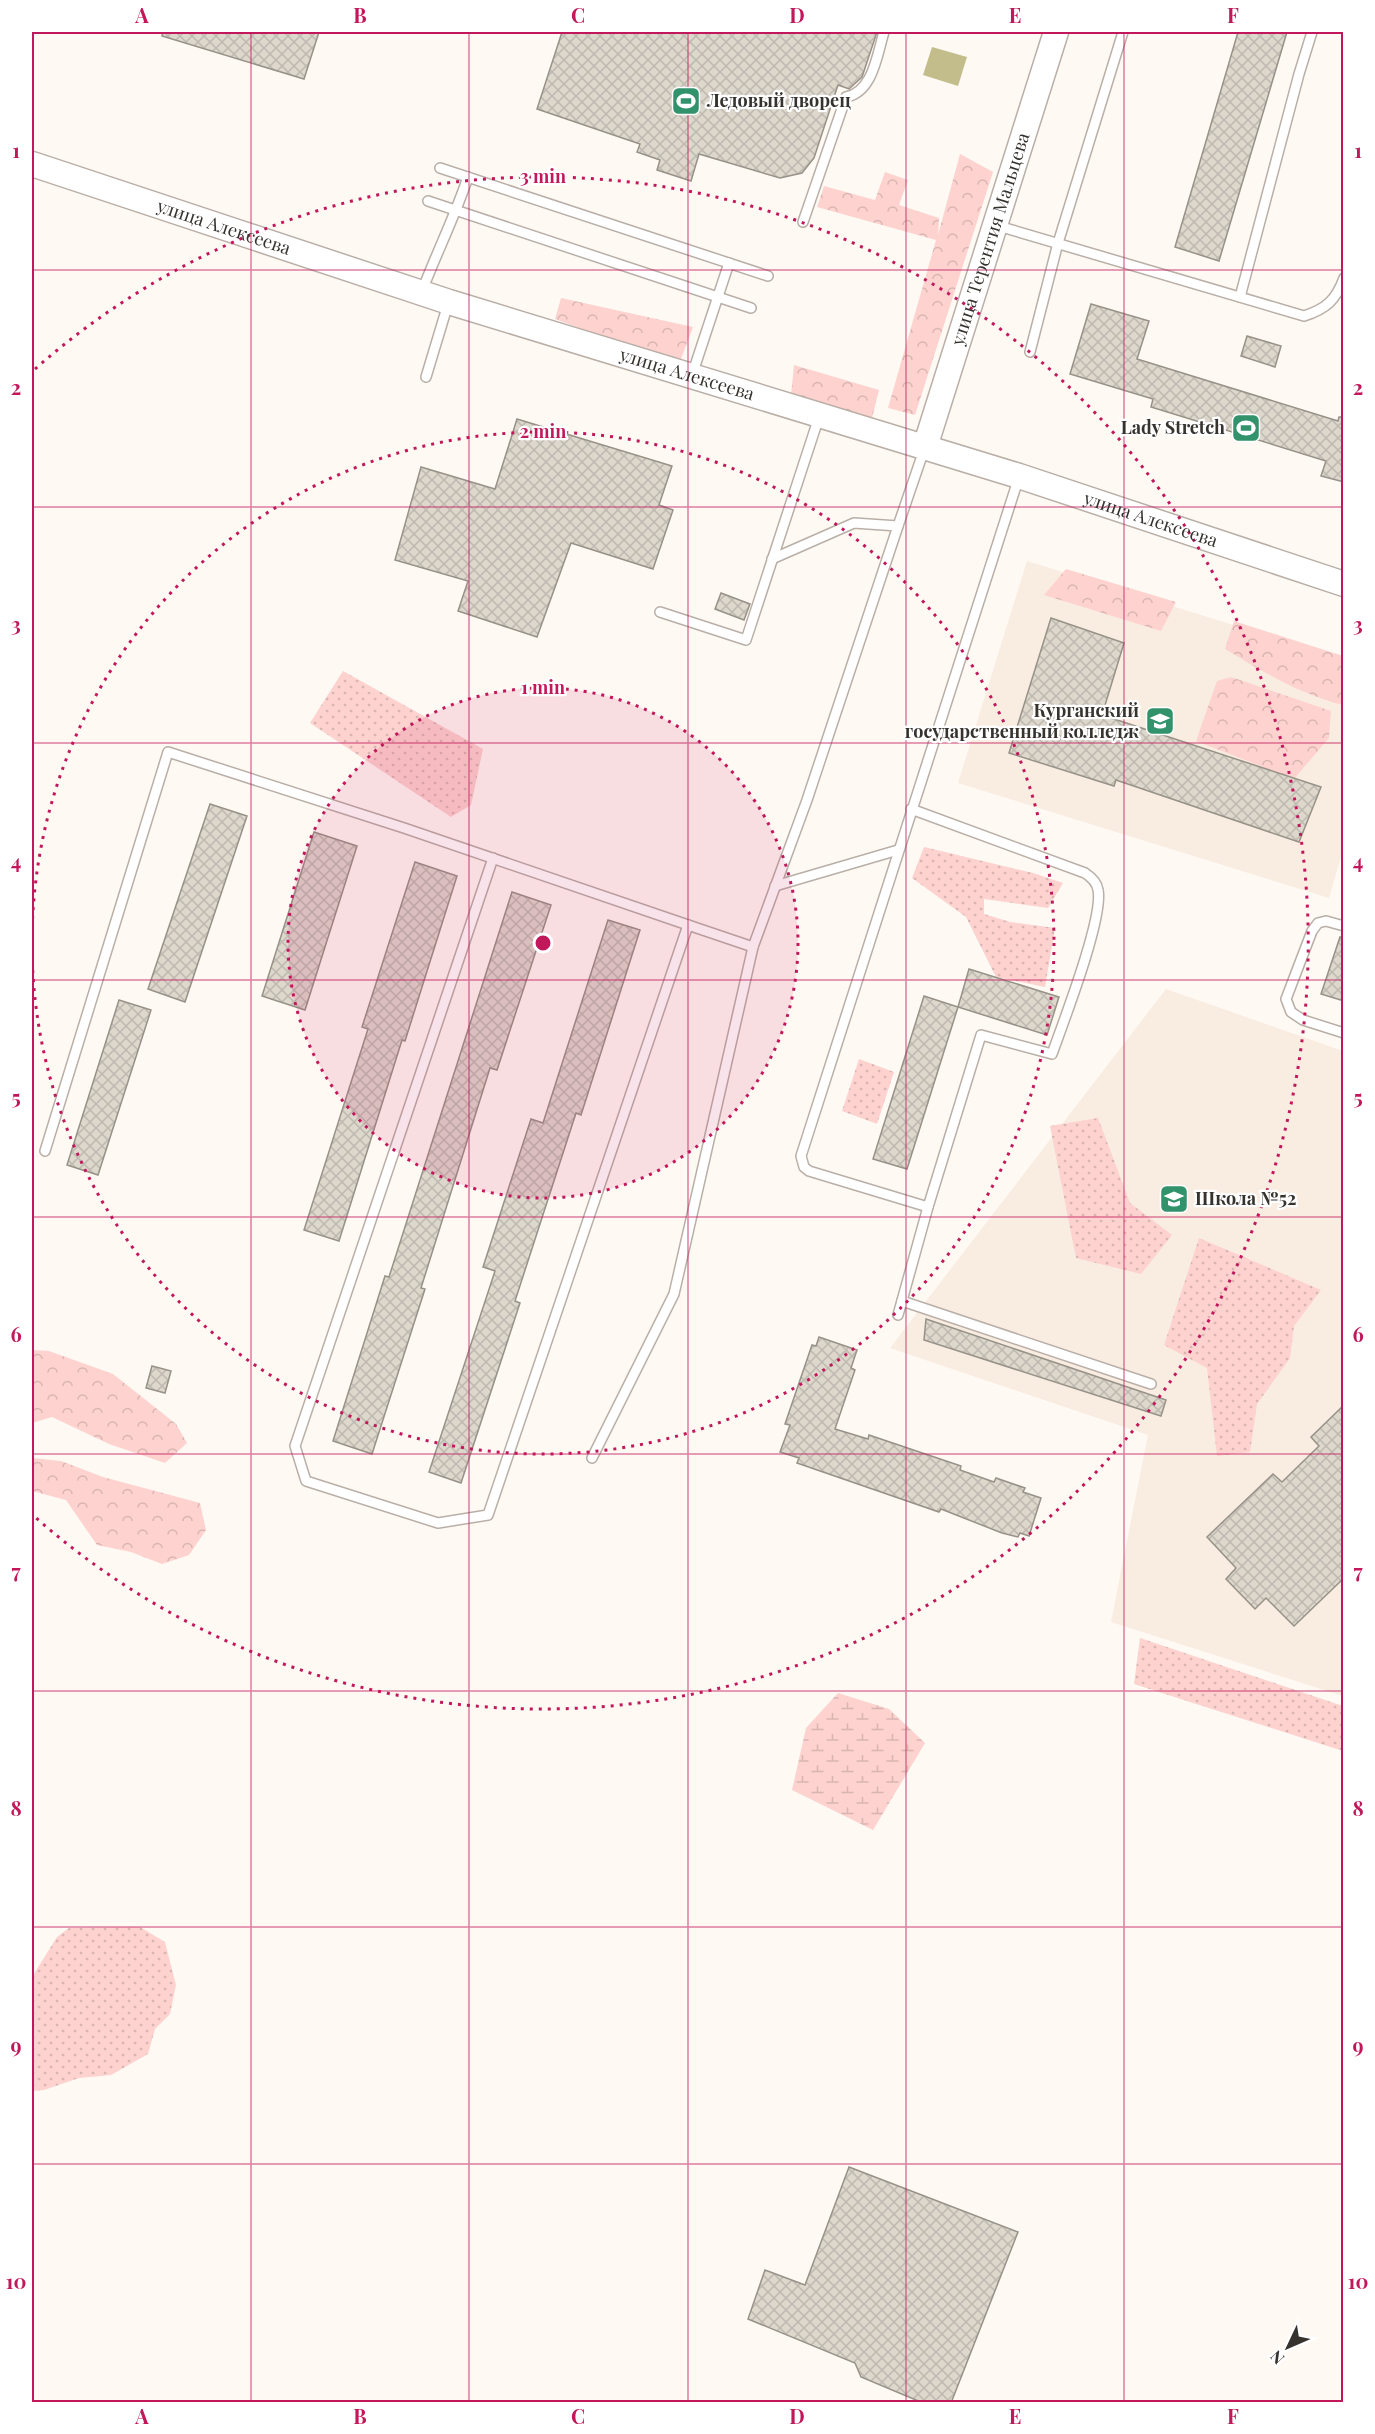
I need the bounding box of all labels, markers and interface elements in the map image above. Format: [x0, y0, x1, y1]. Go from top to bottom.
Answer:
text: A [134, 1, 149, 28]
text: B [353, 1, 367, 28]
text: C [571, 1, 585, 28]
text: D [789, 1, 805, 28]
text: E [1009, 1, 1021, 28]
text: F [1227, 1, 1239, 28]
sports icon: Ледовый дворец [670, 85, 702, 117]
place label: Ледовый дворец [706, 88, 851, 112]
street label: улица Терентия Мальцева [945, 129, 1034, 349]
text: 1 [12, 136, 20, 163]
text: 1 [1354, 136, 1362, 163]
text: 3 min [520, 164, 566, 188]
street label: улица Алексеева [153, 193, 294, 260]
street label: улица Алексеева [616, 342, 757, 406]
text: 2 [11, 373, 21, 400]
text: 2 [1353, 373, 1363, 400]
sports icon: Lady Stretch [1230, 412, 1262, 444]
place label: Lady Stretch [1121, 415, 1225, 439]
text: 2 min [520, 419, 566, 443]
street label: улица Алексеева [1080, 485, 1221, 552]
text: 3 [11, 610, 21, 637]
text: 3 [1353, 610, 1363, 637]
text: 1 min [521, 675, 565, 699]
place label: Курганский государственный колледж [905, 698, 1139, 743]
school or university icon: Курганский государственный колледж [1144, 705, 1176, 737]
text: 4 [11, 847, 21, 874]
text: 4 [1353, 847, 1363, 874]
centre of rings [533, 933, 553, 953]
text: 5 [11, 1083, 21, 1110]
text: 5 [1353, 1083, 1363, 1110]
school or university icon: Школа №52 [1158, 1183, 1190, 1215]
place label: Школа №52 [1195, 1186, 1296, 1210]
text: 6 [10, 1320, 22, 1347]
text: 6 [1352, 1320, 1364, 1347]
text: 7 [11, 1557, 21, 1584]
text: 7 [1353, 1557, 1363, 1584]
text: 8 [10, 1794, 22, 1821]
text: 8 [1352, 1794, 1364, 1821]
text: 9 [10, 2031, 22, 2058]
text: 9 [1352, 2031, 1364, 2058]
text: 10 [6, 2267, 26, 2294]
text: 10 [1348, 2267, 1368, 2294]
north arrow [1258, 2317, 1318, 2377]
text: N [1265, 2346, 1288, 2369]
text: A [134, 2402, 149, 2429]
text: B [353, 2402, 367, 2429]
text: C [571, 2402, 585, 2429]
text: D [789, 2402, 805, 2429]
text: E [1009, 2402, 1021, 2429]
text: F [1227, 2402, 1239, 2429]

